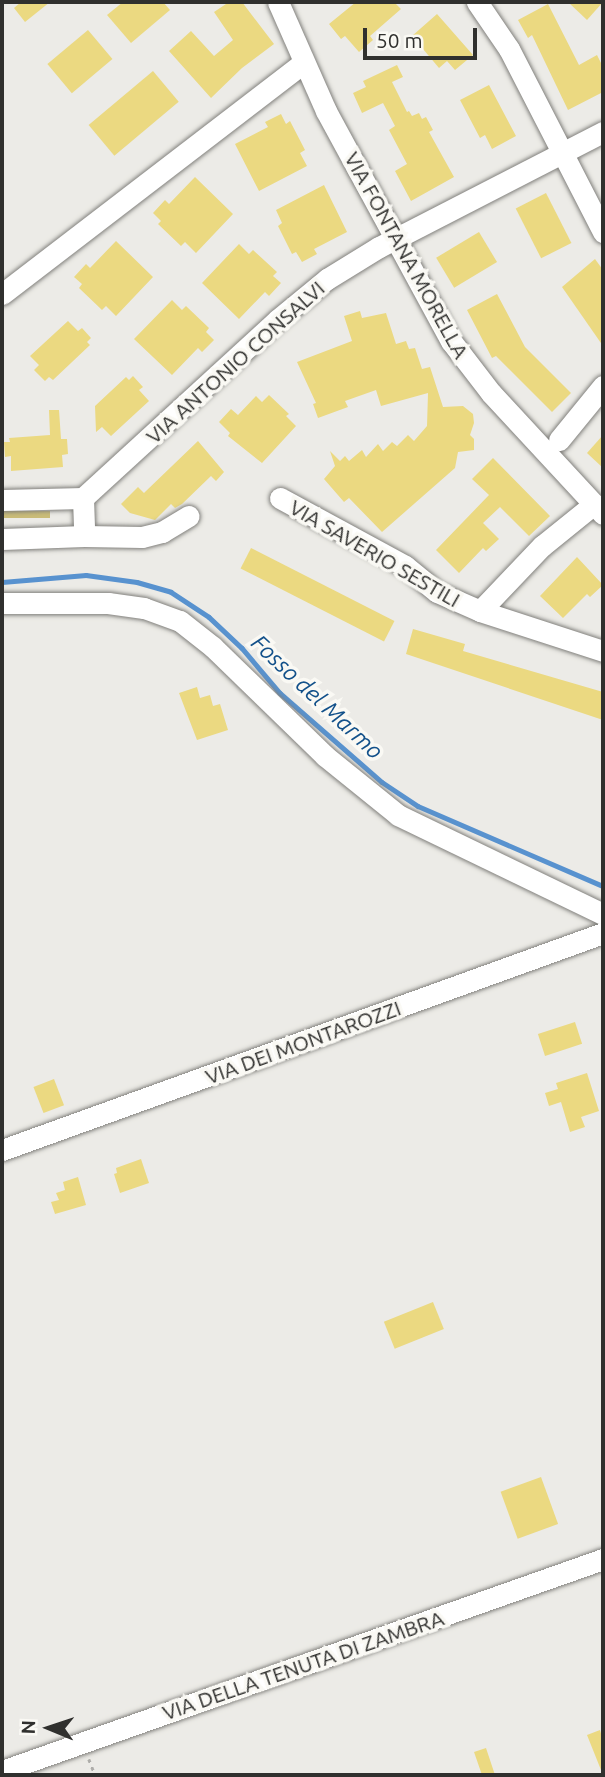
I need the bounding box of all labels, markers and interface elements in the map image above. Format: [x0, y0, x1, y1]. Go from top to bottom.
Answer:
scale bar [367, 14, 481, 58]
text: 50 m [376, 28, 423, 52]
street label: VIA FONTANA MORELLA [340, 147, 474, 363]
street label: VIA ANTONIO CONSALVI [141, 275, 329, 449]
street label: VIA SAVERIO SESTILI [285, 494, 465, 612]
water label: Fosso del Marmo [246, 629, 388, 765]
street label: VIA DEI MONTAROZZI [202, 995, 404, 1089]
street label: VIA DELLA TENUTA DI ZAMBRA [159, 1605, 447, 1725]
north arrow [14, 1693, 84, 1763]
text: N [17, 1720, 39, 1735]

